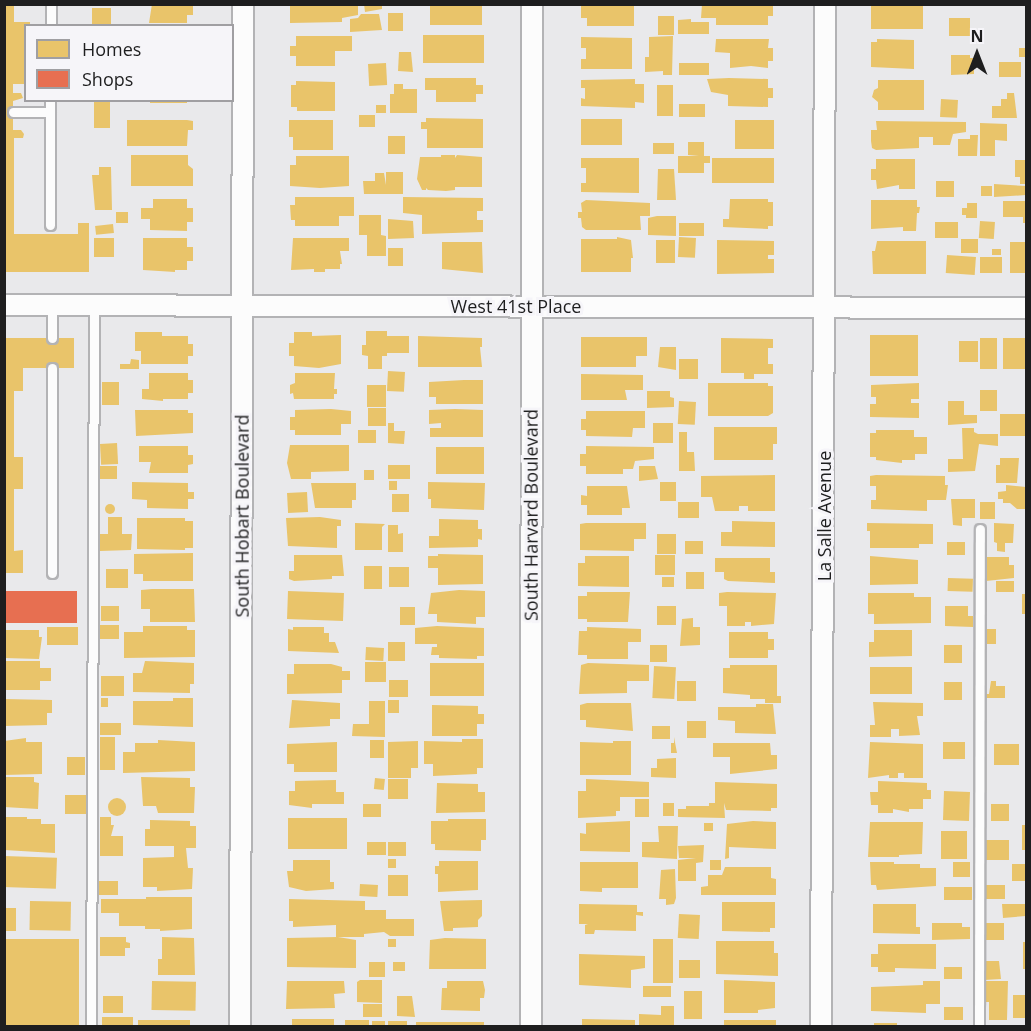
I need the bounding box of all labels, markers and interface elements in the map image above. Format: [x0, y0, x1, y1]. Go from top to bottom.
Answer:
legend [24, 24, 234, 102]
north arrow [947, 24, 1007, 84]
text: N [970, 25, 984, 47]
text: Homes [82, 37, 141, 61]
text: Shops [82, 67, 133, 91]
street label: West 41st Place [451, 295, 581, 317]
street label: South Harvard Boulevard [520, 409, 542, 621]
street label: South Hobart Boulevard [231, 415, 253, 617]
street label: La Salle Avenue [813, 451, 835, 581]

